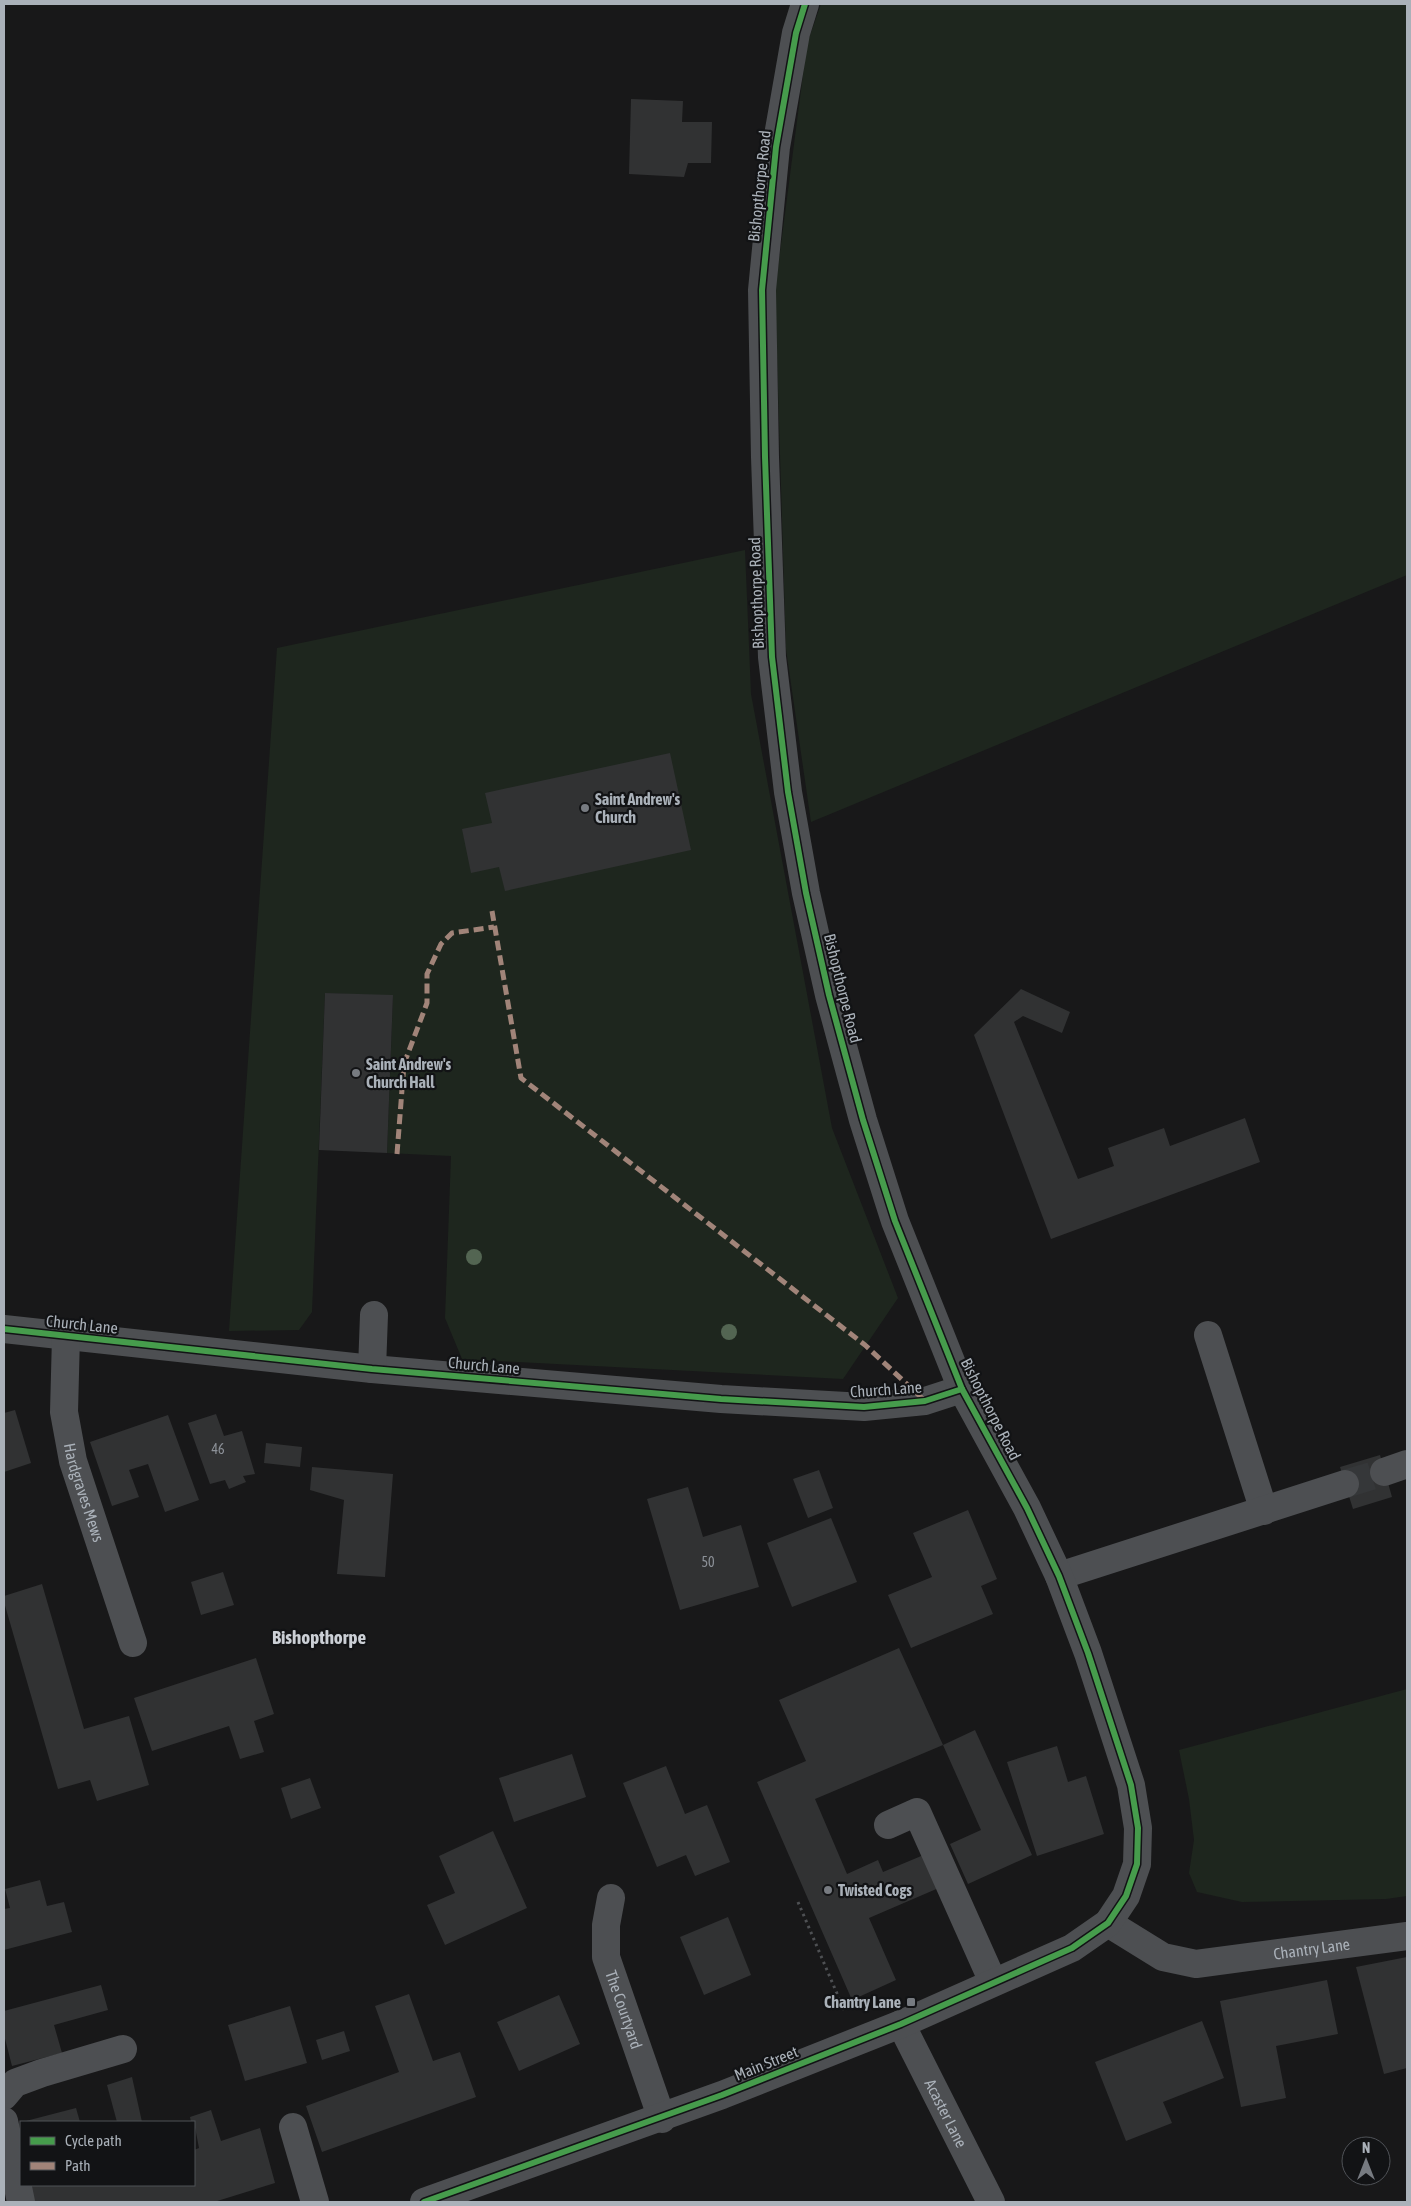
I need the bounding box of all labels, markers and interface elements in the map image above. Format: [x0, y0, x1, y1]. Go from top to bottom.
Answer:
street label: Bishopthorpe Road [744, 129, 775, 243]
street label: Bishopthorpe Road [745, 537, 768, 649]
place label: Saint Andrew's Church [595, 790, 681, 826]
marker: Saint Andrew's Church [579, 802, 591, 814]
street label: Bishopthorpe Road [820, 932, 865, 1045]
place label: Saint Andrew's Church Hall [366, 1055, 452, 1091]
marker: Saint Andrew's Church Hall [350, 1067, 362, 1079]
street label: Church Lane [45, 1311, 119, 1337]
street label: Church Lane [447, 1353, 521, 1377]
street label: Bishopthorpe Road [957, 1355, 1024, 1463]
street label: Church Lane [849, 1378, 923, 1400]
house number: 46 [211, 1441, 225, 1457]
street label: Hardgraves Mews [61, 1442, 108, 1544]
house number: 50 [701, 1554, 715, 1570]
district label: Bishopthorpe [272, 1626, 366, 1648]
place label: Twisted Cogs [838, 1881, 912, 1899]
marker: Twisted Cogs [822, 1884, 834, 1896]
street label: Chantry Lane [1272, 1935, 1351, 1963]
street label: The Courtyard [602, 1968, 646, 2051]
place label: Chantry Lane [824, 1993, 901, 2011]
marker: Chantry Lane [905, 1996, 917, 2008]
street label: Main Street [732, 2042, 801, 2084]
street label: Acaster Lane [921, 2076, 971, 2150]
legend [20, 2121, 195, 2186]
text: Cycle path [65, 2132, 122, 2149]
north arrow [1341, 2136, 1391, 2186]
text: N [1362, 2140, 1370, 2156]
text: Path [65, 2157, 91, 2174]

